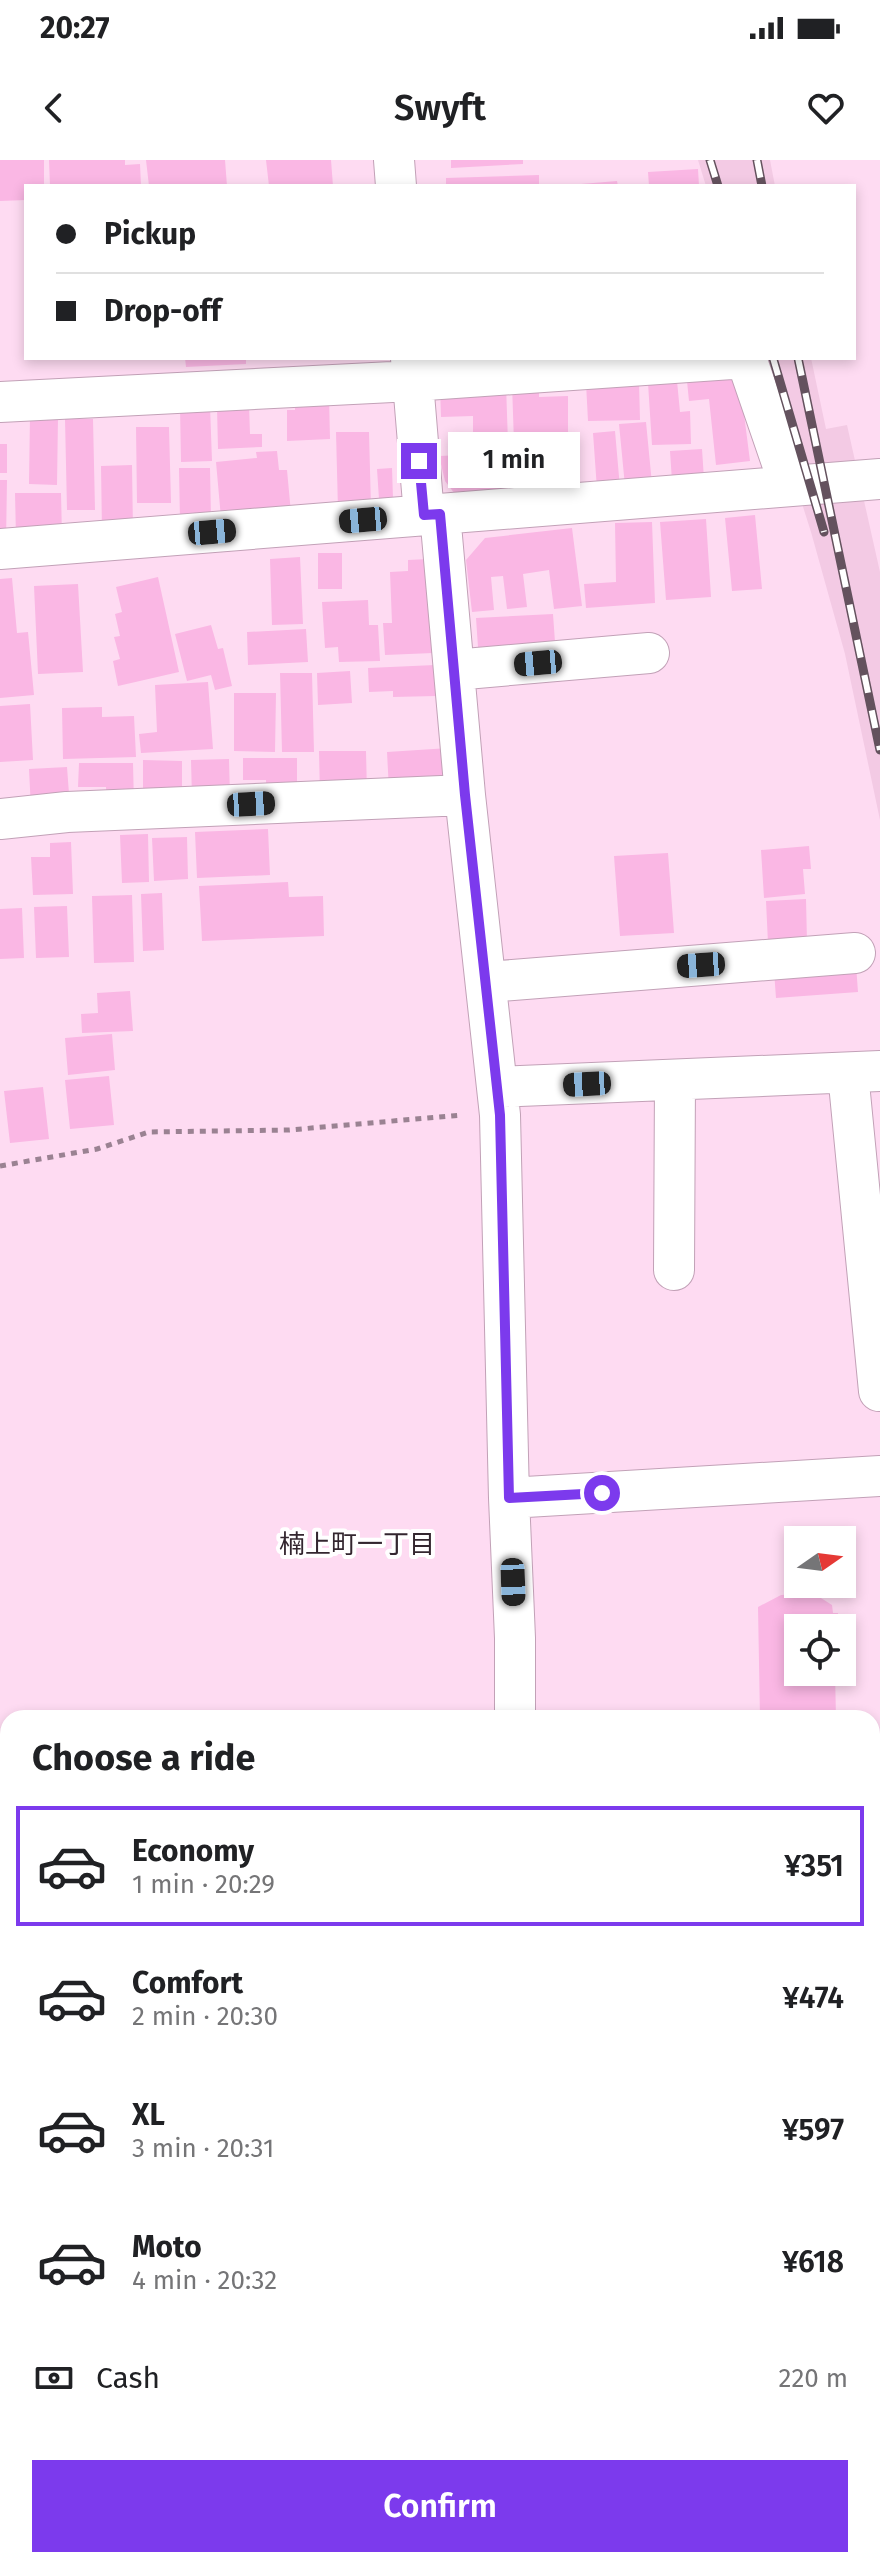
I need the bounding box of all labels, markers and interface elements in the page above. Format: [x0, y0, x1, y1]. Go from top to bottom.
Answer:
text: 20:27 [40, 10, 110, 46]
icon: back [32, 86, 76, 130]
text: Swyft [394, 86, 486, 130]
icon: heart [804, 86, 848, 130]
text: Pickup [104, 216, 196, 252]
text: Drop-off [104, 293, 221, 329]
callout: 1 min [447, 433, 579, 489]
route end [401, 443, 437, 479]
text: 1 min [483, 444, 545, 475]
car [338, 506, 388, 534]
car [187, 518, 237, 546]
car [513, 649, 563, 677]
car [226, 791, 276, 817]
car [676, 951, 726, 979]
car [562, 1071, 612, 1097]
route start [584, 1475, 620, 1511]
north arrow [784, 1526, 856, 1598]
map controls [784, 1526, 856, 1686]
district label: 楠上町一丁目 [279, 1529, 435, 1560]
car [500, 1558, 526, 1606]
button: locate [784, 1614, 856, 1686]
text: Choose a ride [32, 1736, 255, 1780]
icon: car [36, 1830, 108, 1902]
text: Economy [132, 1833, 254, 1869]
text: ¥351 [784, 1848, 844, 1884]
text: 1 min · 20:29 [132, 1869, 275, 1900]
icon: car [36, 1962, 108, 2034]
text: Comfort [132, 1965, 243, 2001]
text: ¥474 [783, 1980, 844, 2016]
text: 2 min · 20:30 [132, 2001, 278, 2032]
icon: car [36, 2094, 108, 2166]
text: XL [132, 2097, 165, 2133]
text: ¥597 [782, 2112, 844, 2148]
text: 3 min · 20:31 [132, 2133, 274, 2164]
icon: car [36, 2226, 108, 2298]
text: Moto [132, 2229, 202, 2265]
text: ¥618 [782, 2244, 844, 2280]
text: 4 min · 20:32 [132, 2265, 277, 2296]
icon: cash [32, 2356, 76, 2400]
text: Cash [96, 2360, 160, 2396]
text: 220 m [779, 2363, 848, 2394]
button: Confirm [32, 2460, 848, 2552]

